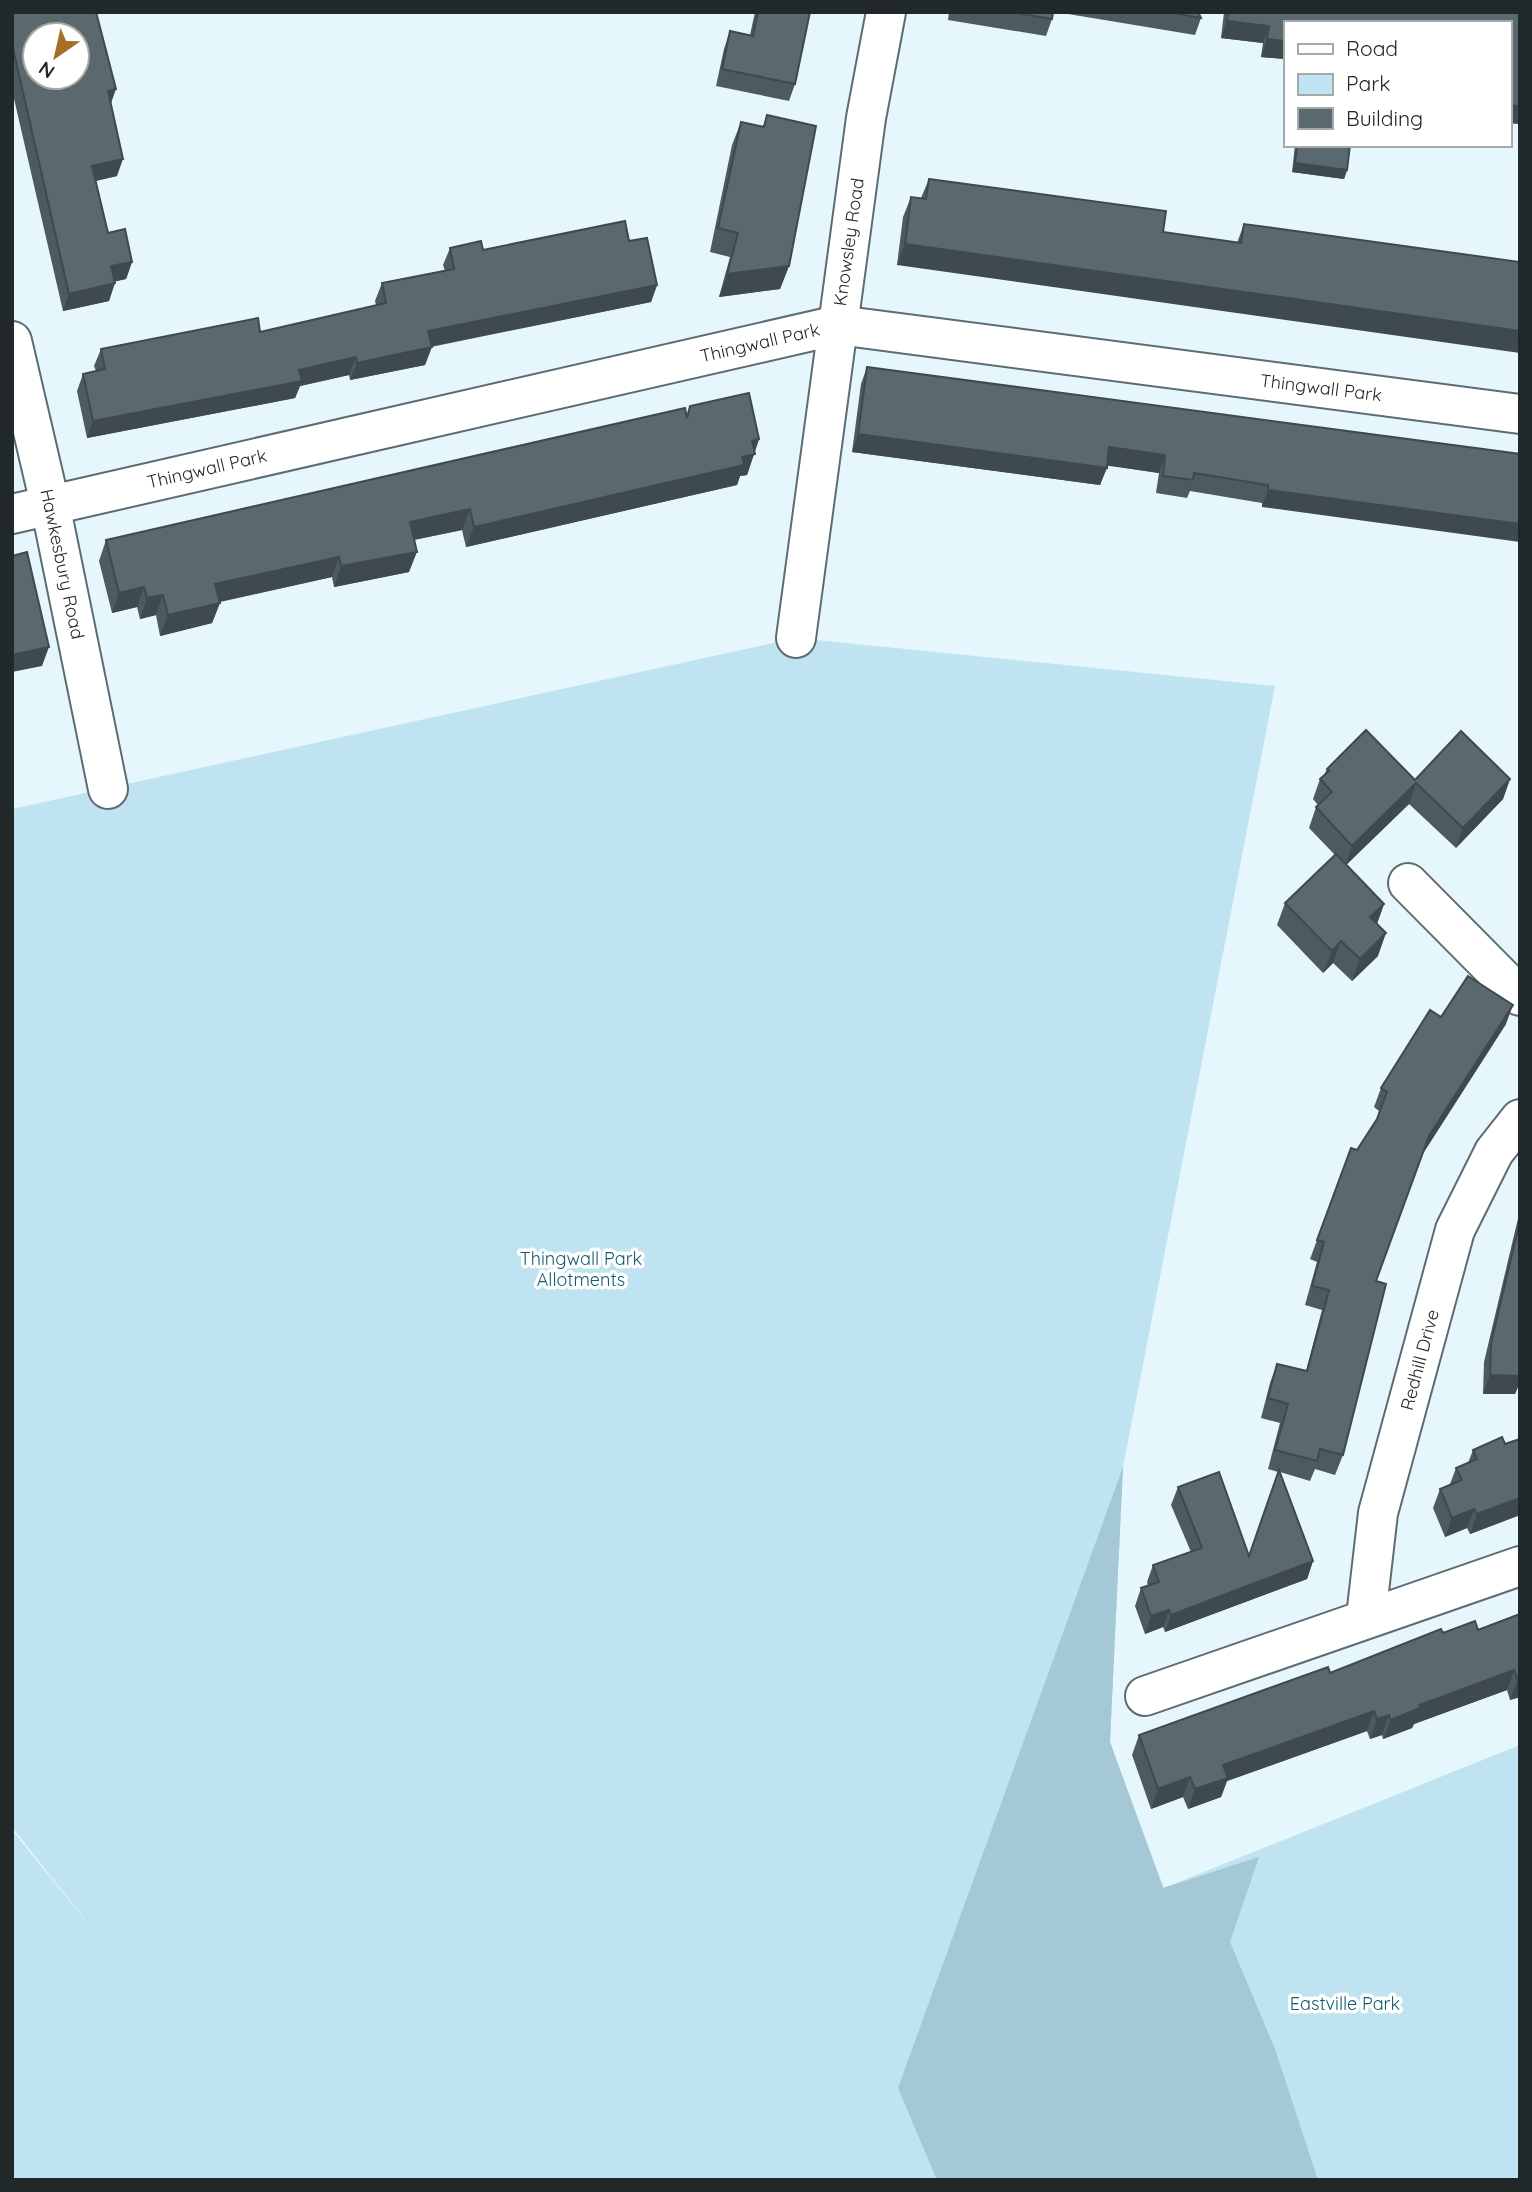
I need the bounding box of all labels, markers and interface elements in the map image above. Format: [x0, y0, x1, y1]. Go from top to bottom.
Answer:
north arrow [21, 21, 91, 91]
legend [1284, 21, 1511, 147]
text: Road [1346, 35, 1398, 61]
text: N [34, 56, 59, 84]
text: Park [1346, 70, 1390, 96]
text: Building [1346, 105, 1423, 131]
street label: Knowsley Road [828, 176, 869, 307]
street label: Thingwall Park [698, 318, 822, 367]
street label: Thingwall Park [1259, 369, 1383, 406]
street label: Thingwall Park [145, 444, 269, 493]
street label: Hawkesbury Road [35, 487, 90, 641]
park label: Thingwall Park Allotments [520, 1247, 642, 1291]
street label: Redhill Drive [1395, 1307, 1444, 1413]
park label: Eastville Park [1290, 1992, 1400, 2015]

